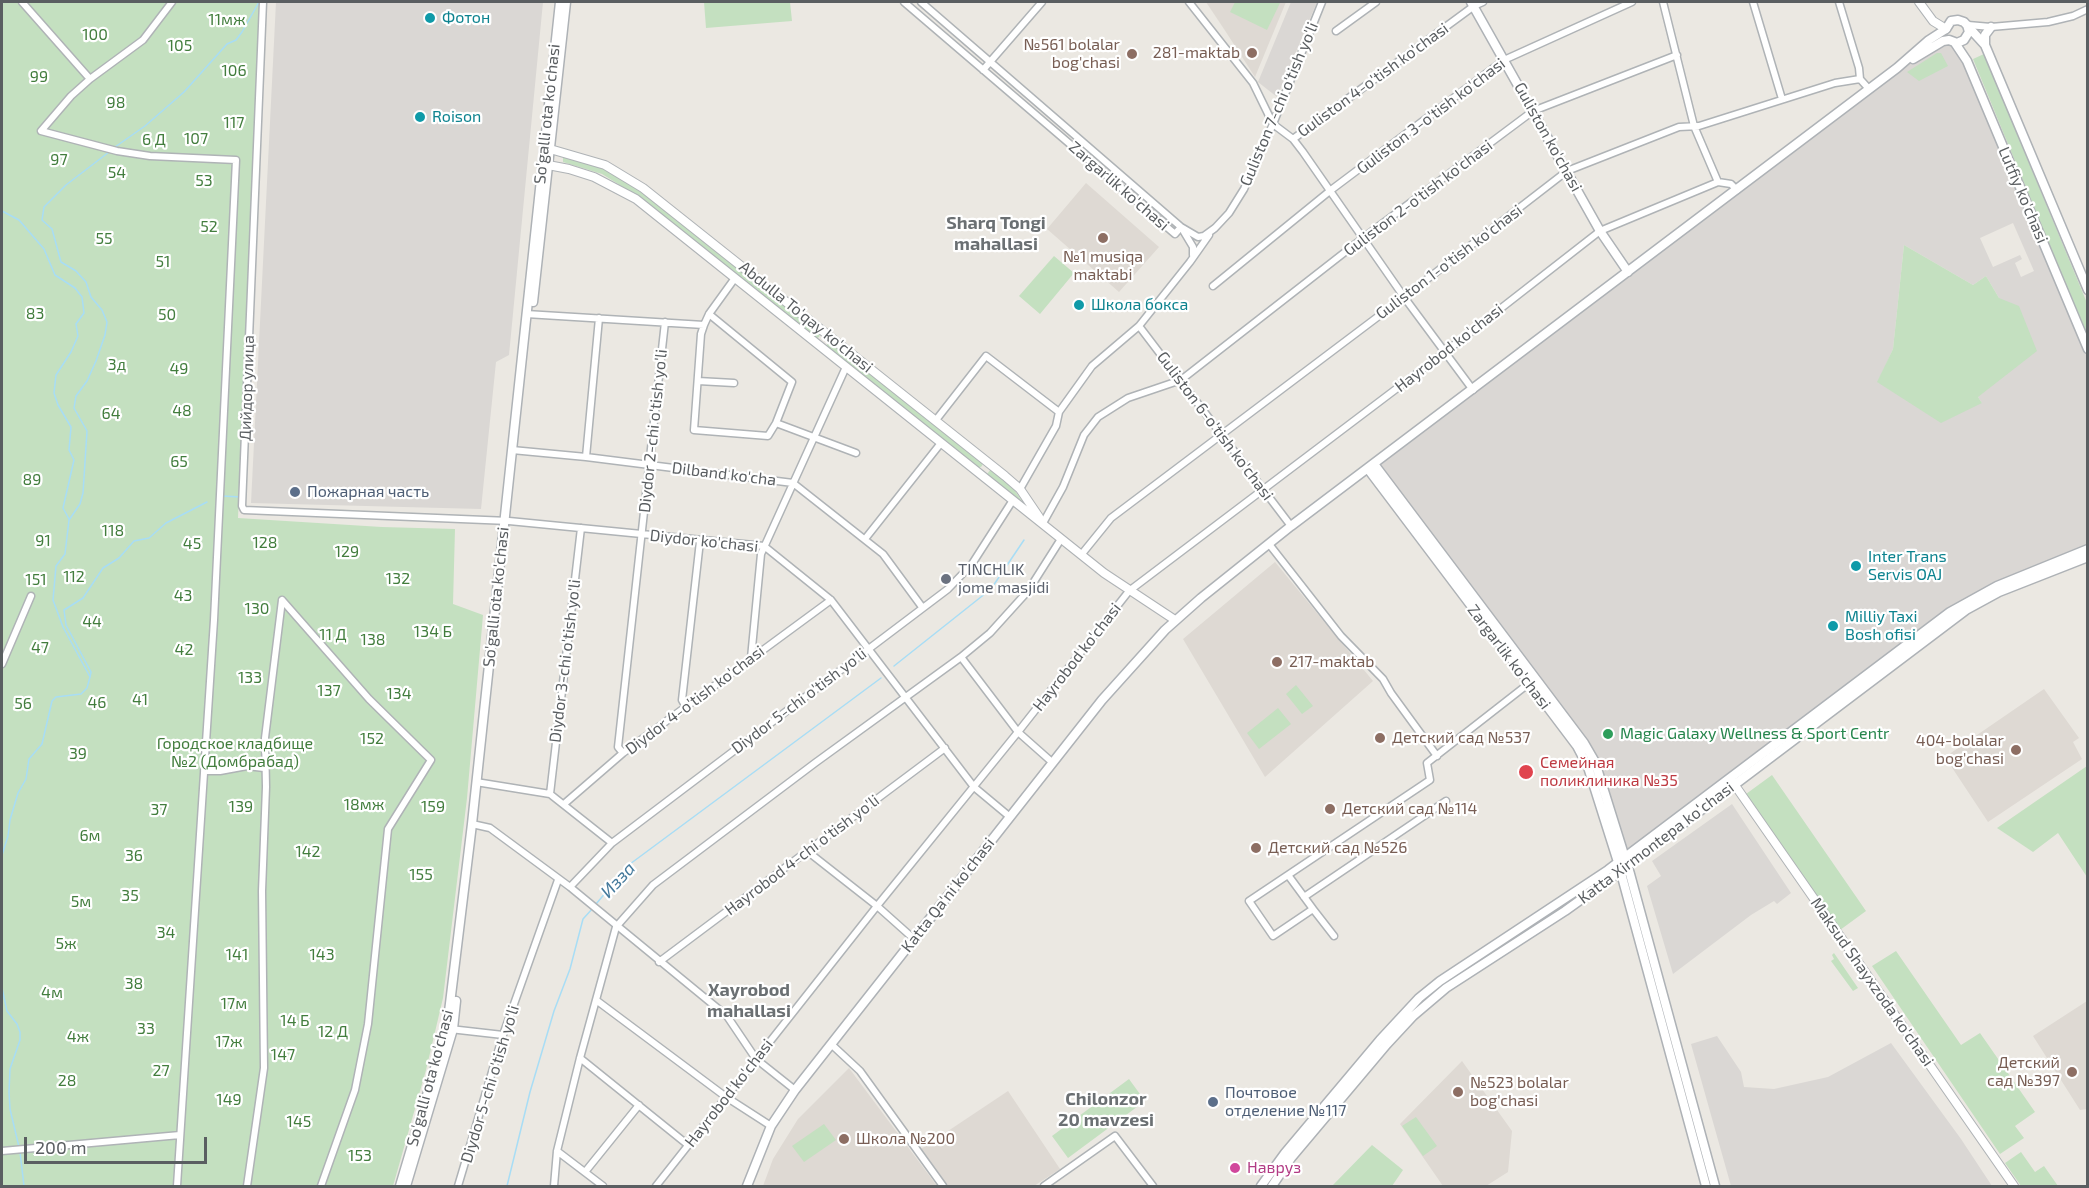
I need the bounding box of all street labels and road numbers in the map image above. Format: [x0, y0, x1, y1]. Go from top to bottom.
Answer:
street label: Guliston 7-chi o'tish yo'li [1236, 19, 1322, 189]
street label: Guliston 4-o'tish ko'chasi [1294, 19, 1452, 141]
street label: So'galli ota ko'chasi [530, 43, 564, 185]
street label: Guliston 3-o'tish ko'chasi [1353, 54, 1509, 178]
street label: Guliston ko'chasi [1510, 79, 1586, 195]
street label: Guliston 2-o'tish ko'chasi [1340, 136, 1496, 260]
street label: Zargarlik ko'chasi [1065, 137, 1173, 235]
street label: Lutfiy ko'chasi [1994, 144, 2052, 246]
street label: Guliston 1-o'tish ko'chasi [1372, 201, 1526, 323]
street label: Abdulla To'qay ko'chasi [735, 257, 877, 377]
street label: Hayrobod ko'chasi [1391, 300, 1507, 396]
street label: Дийдор улица [236, 335, 258, 441]
street label: Diydor 2-chi o'tish yo'li [635, 348, 671, 514]
street label: Guliston 6-o'tish ko'chasi [1153, 348, 1277, 504]
street label: Dilband ko'cha [671, 458, 777, 490]
street label: So'galli ota ko'chasi [479, 526, 513, 668]
street label: Diydor ko'chasi [649, 526, 759, 556]
street label: Diydor 3-chi o'tish yo'li [545, 578, 585, 744]
street label: Hayrobod ko'chasi [1029, 599, 1125, 715]
street label: Zargarlik ko'chasi [1463, 601, 1555, 713]
street label: Diydor 4-o'tish ko'chasi [622, 641, 768, 759]
street label: Diydor 5-chi o'tish yo'li [728, 644, 870, 758]
street label: Katta Xirmontepa koʻchasi [1574, 778, 1738, 908]
street label: Hayrobod 4-chi o'tish yo'li [721, 791, 883, 919]
street label: Katta Qa'ni ko'chasi [897, 834, 999, 956]
street label: Maksud Shayxzoda ko'chasi [1806, 894, 1938, 1070]
street label: Diydor 5-chi o'tish yo'li [457, 1003, 523, 1165]
street label: So'galli ota ko'chasi [402, 1007, 458, 1149]
street label: Hayrobod ko'chasi [681, 1035, 777, 1151]

